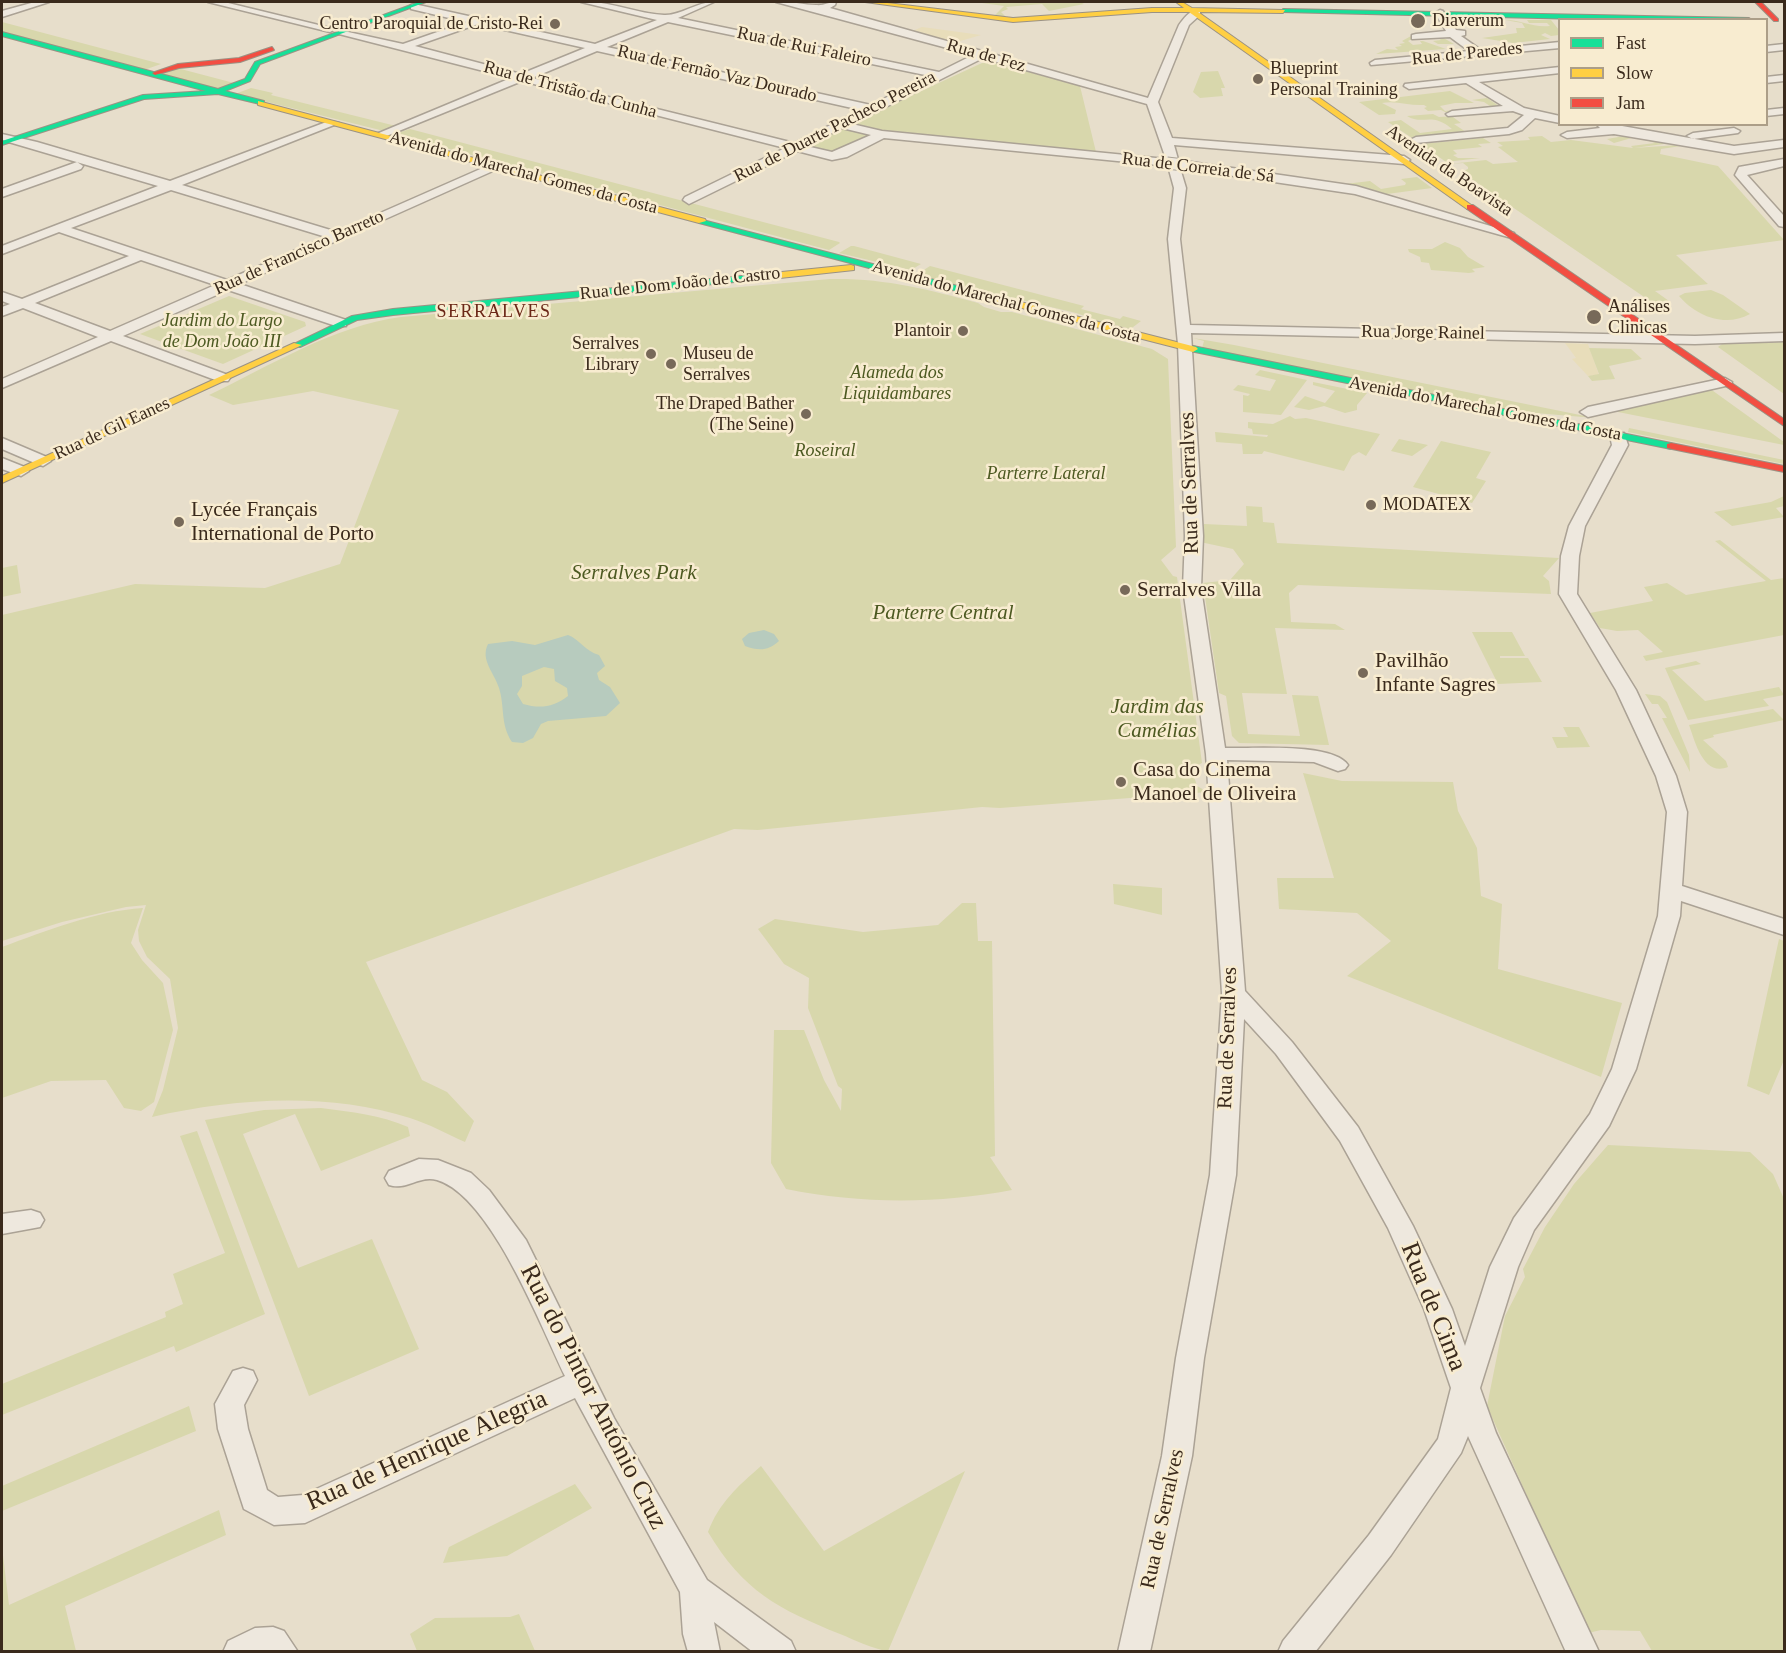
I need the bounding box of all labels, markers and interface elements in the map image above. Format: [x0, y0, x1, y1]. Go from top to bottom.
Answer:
place label: Diaverum [1432, 10, 1504, 32]
marker: Diaverum [1409, 12, 1427, 30]
place label: Centro Paroquial de Cristo-Rei [320, 13, 543, 35]
marker: Centro Paroquial de Cristo-Rei [548, 17, 562, 31]
legend [1558, 18, 1768, 126]
street label: Rua de Rui Faleiro [735, 22, 873, 72]
text: Fast [1616, 33, 1646, 53]
street label: Rua de Fez [944, 34, 1028, 78]
street label: Rua de Paredes [1411, 37, 1523, 71]
street label: Rua de Fernão Vaz Dourado [615, 41, 819, 107]
street label: Rua de Tristão da Cunha [481, 56, 659, 124]
place label: Blueprint Personal Training [1270, 58, 1398, 100]
text: Slow [1616, 63, 1653, 83]
street label: Rua de Duarte Pacheco Pereira [730, 67, 940, 187]
marker: Blueprint Personal Training [1251, 72, 1265, 86]
text: Jam [1616, 93, 1645, 113]
street label: Avenida da Boavista [1381, 120, 1517, 222]
street label: Avenida do Marechal Gomes da Costa [386, 127, 660, 219]
street label: Rua de Correia de Sá [1121, 148, 1275, 188]
street label: Rua de Francisco Barreto [211, 206, 387, 300]
street label: Avenida do Marechal Gomes da Costa [869, 256, 1143, 348]
street label: Rua de Dom João de Castro [579, 263, 781, 305]
place label: Análises Clinicas [1608, 296, 1670, 338]
district label: SERRALVES [437, 301, 551, 323]
marker: Análises Clinicas [1585, 308, 1603, 326]
park label: Jardim do Largo de Dom João III [162, 310, 282, 352]
place label: Plantoir [894, 320, 951, 342]
street label: Rua Jorge Rainel [1361, 321, 1485, 345]
marker: Plantoir [956, 324, 970, 338]
place label: Serralves Library [572, 333, 639, 376]
place label: Museu de Serralves [683, 343, 753, 386]
marker: Serralves Library [644, 347, 658, 361]
marker: Museu de Serralves [664, 357, 678, 371]
park label: Alameda dos Liquidambares [843, 362, 951, 404]
street label: Avenida do Marechal Gomes da Costa [1347, 372, 1623, 446]
street label: Rua de Gil Eanes [51, 393, 173, 465]
place label: The Draped Bather (The Seine) [656, 393, 794, 436]
marker: The Draped Bather (The Seine) [799, 407, 813, 421]
street label: Rua de Serralves [1175, 411, 1205, 555]
park label: Roseiral [795, 440, 855, 462]
park label: Parterre Lateral [987, 463, 1105, 485]
place label: MODATEX [1383, 494, 1471, 516]
place label: Lycée Français International de Porto [191, 497, 374, 547]
marker: MODATEX [1364, 498, 1378, 512]
marker: Lycée Français International de Porto [172, 515, 186, 529]
park label: Serralves Park [571, 560, 697, 586]
place label: Serralves Villa [1137, 577, 1261, 603]
marker: Serralves Villa [1118, 583, 1132, 597]
park label: Parterre Central [873, 600, 1013, 626]
place label: Pavilhão Infante Sagres [1375, 648, 1496, 698]
marker: Pavilhão Infante Sagres [1356, 666, 1370, 680]
park label: Jardim das Camélias [1110, 694, 1204, 744]
place label: Casa do Cinema Manoel de Oliveira [1133, 757, 1296, 807]
marker: Casa do Cinema Manoel de Oliveira [1114, 775, 1128, 789]
street label: Rua de Serralves [1213, 966, 1243, 1110]
street label: Rua de Cima [1393, 1238, 1473, 1376]
street label: Rua do Pintor António Cruz [513, 1259, 673, 1535]
street label: Rua de Henrique Alegria [302, 1384, 552, 1518]
street label: Rua de Serralves [1136, 1447, 1190, 1591]

